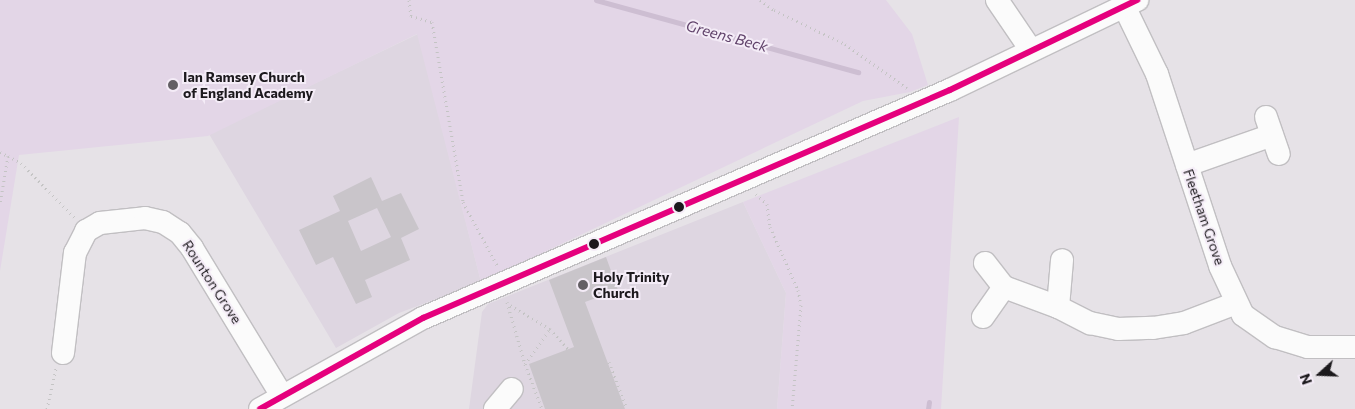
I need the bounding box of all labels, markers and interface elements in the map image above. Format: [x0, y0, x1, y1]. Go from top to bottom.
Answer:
water label: Greens Beck [684, 16, 770, 56]
place label: Ian Ramsey Church of England Academy [183, 69, 313, 102]
marker: Ian Ramsey Church of England Academy [167, 79, 179, 91]
street label: Fleetham Grove [1180, 167, 1228, 267]
unlabelled marker [674, 202, 684, 212]
street label: Rounton Grove [179, 237, 245, 327]
unlabelled marker [589, 239, 599, 249]
place label: Holy Trinity Church [593, 269, 669, 302]
marker: Holy Trinity Church [577, 279, 589, 291]
north arrow [1295, 349, 1345, 399]
text: N [1296, 371, 1315, 387]

